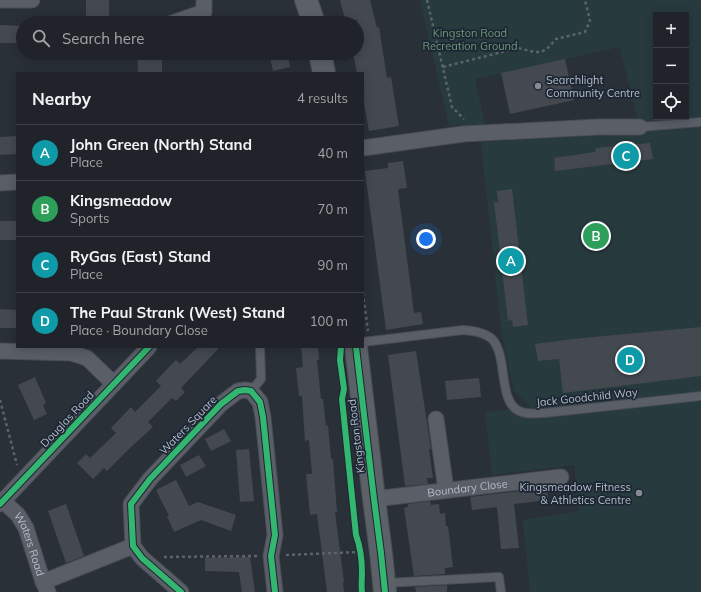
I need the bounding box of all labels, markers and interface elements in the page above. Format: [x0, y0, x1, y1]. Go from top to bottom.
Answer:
map controls [653, 12, 689, 120]
button: + [653, 12, 689, 48]
search box [16, 16, 364, 60]
park label: Kingston Road Recreation Ground [422, 26, 518, 53]
icon: search [30, 27, 52, 49]
text: Search here [62, 29, 144, 48]
button: − [653, 48, 689, 84]
place label: Searchlight Community Centre [546, 73, 640, 100]
marker: Searchlight Community Centre [533, 81, 543, 91]
button: locate [653, 84, 689, 120]
text: Nearby [32, 88, 91, 109]
text: 4 results [297, 90, 348, 106]
text: John Green (North) Stand [70, 135, 252, 154]
pin: C [613, 141, 639, 171]
text: A [40, 145, 50, 161]
text: 40 m [318, 145, 348, 161]
text: Place [70, 154, 103, 170]
text: Kingsmeadow [70, 191, 172, 210]
text: B [41, 201, 49, 217]
text: 70 m [318, 201, 348, 217]
text: Sports [70, 210, 109, 226]
pin: B [583, 221, 609, 251]
your location [416, 229, 436, 249]
pin: A [498, 246, 524, 276]
text: RyGas (East) Stand [70, 247, 211, 266]
text: C [41, 257, 49, 273]
text: 90 m [318, 257, 348, 273]
text: Place [70, 266, 103, 282]
text: The Paul Strank (West) Stand [70, 303, 285, 322]
text: D [40, 313, 50, 329]
text: 100 m [310, 313, 348, 329]
text: Place · Boundary Close [70, 322, 208, 338]
pin: D [617, 345, 643, 375]
street label: Jack Goodchild Way [536, 385, 639, 409]
street label: Douglas Road [37, 388, 97, 450]
street label: Waters Square [156, 393, 220, 457]
street label: Kingston Road [345, 398, 367, 474]
street label: Boundary Close [426, 476, 508, 500]
place label: Kingsmeadow Fitness & Athletics Centre [519, 480, 631, 507]
marker: Kingsmeadow Fitness & Athletics Centre [634, 488, 644, 498]
street label: Waters Road [11, 509, 48, 578]

